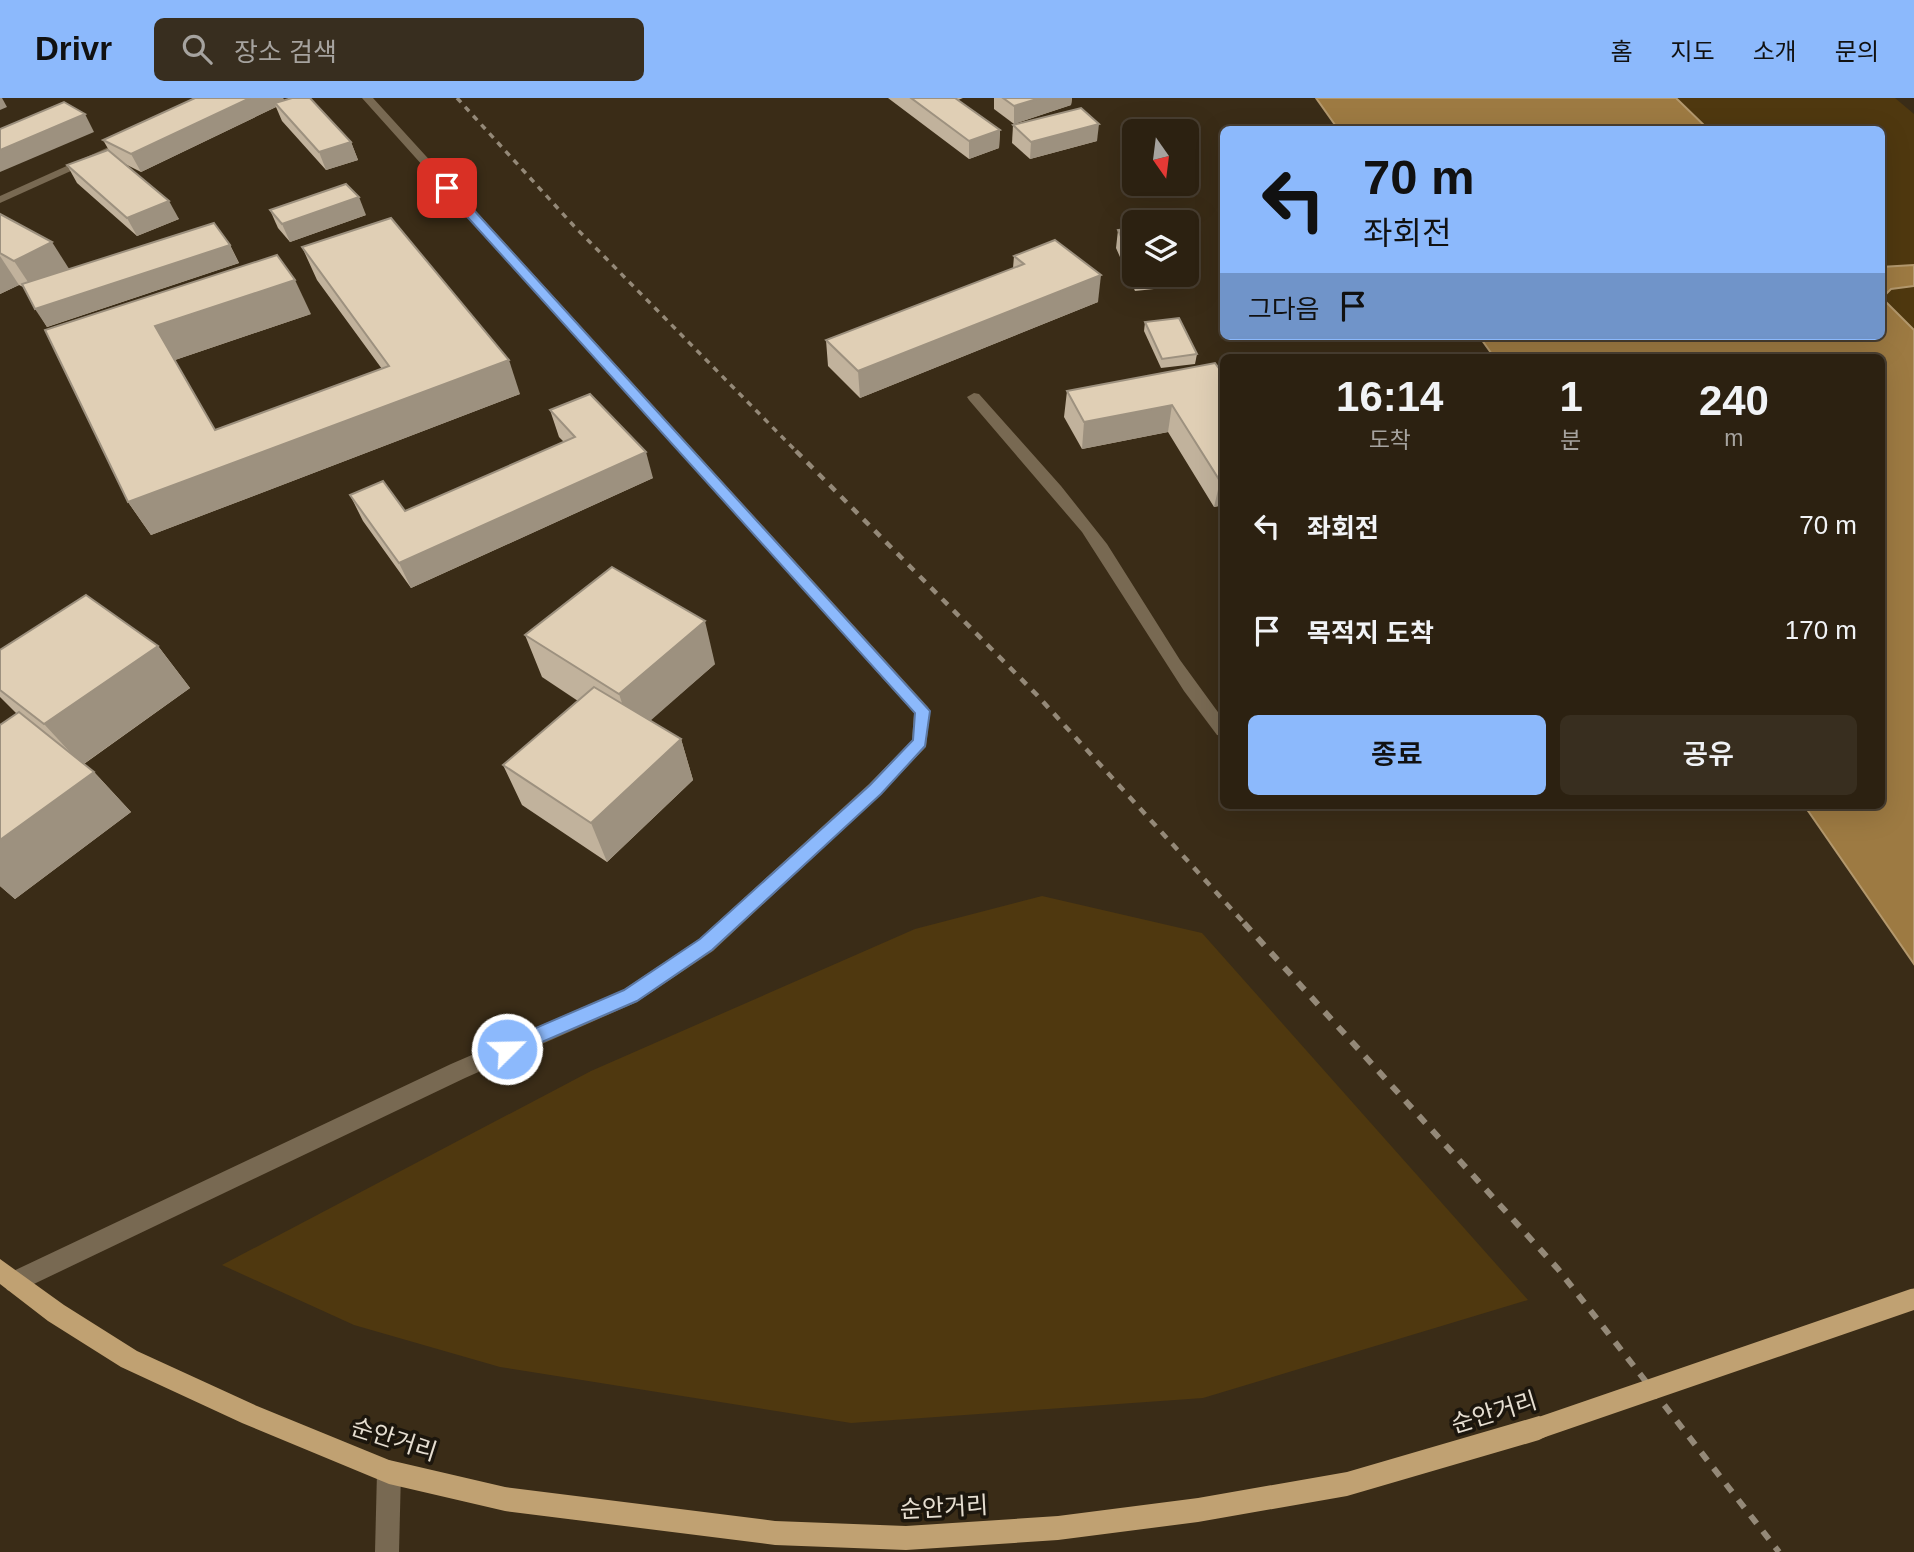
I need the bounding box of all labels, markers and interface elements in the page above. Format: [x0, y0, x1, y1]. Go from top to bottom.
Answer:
search box [154, 18, 644, 81]
text: Drivr [35, 30, 112, 67]
icon: search [178, 30, 216, 68]
text: 장소 검색 [234, 37, 337, 67]
text: 홈 [1610, 38, 1632, 65]
text: 지도 [1670, 38, 1715, 65]
text: 소개 [1753, 38, 1797, 65]
text: 문의 [1835, 38, 1879, 65]
north arrow [1122, 119, 1199, 196]
map controls [1122, 119, 1199, 287]
text: 70 m [1363, 150, 1475, 204]
icon: left [1248, 154, 1339, 245]
pin [417, 158, 477, 218]
icon: arrive [428, 169, 466, 207]
button: layers [1122, 210, 1199, 287]
text: 좌회전 [1363, 215, 1451, 251]
icon: arrive [1334, 287, 1372, 325]
text: 그다음 [1248, 294, 1320, 324]
text: 16:14 [1336, 373, 1443, 420]
text: 1 [1559, 373, 1583, 420]
text: 240 [1699, 377, 1769, 424]
text: m [1724, 425, 1744, 451]
text: 도착 [1369, 427, 1411, 453]
text: 분 [1561, 427, 1582, 453]
icon: left [1248, 507, 1286, 545]
text: 70 m [1799, 510, 1857, 540]
text: 좌회전 [1307, 513, 1379, 543]
icon: arrive [1248, 612, 1286, 650]
text: 170 m [1785, 615, 1857, 645]
text: 목적지 도착 [1307, 618, 1434, 648]
button: 종료 [1248, 715, 1546, 795]
button: 공유 [1560, 715, 1857, 795]
position arrow [470, 1012, 544, 1086]
street label: 순안거리 [1448, 1386, 1540, 1438]
street label: 순안거리 [348, 1413, 440, 1465]
street label: 순안거리 [899, 1491, 989, 1523]

